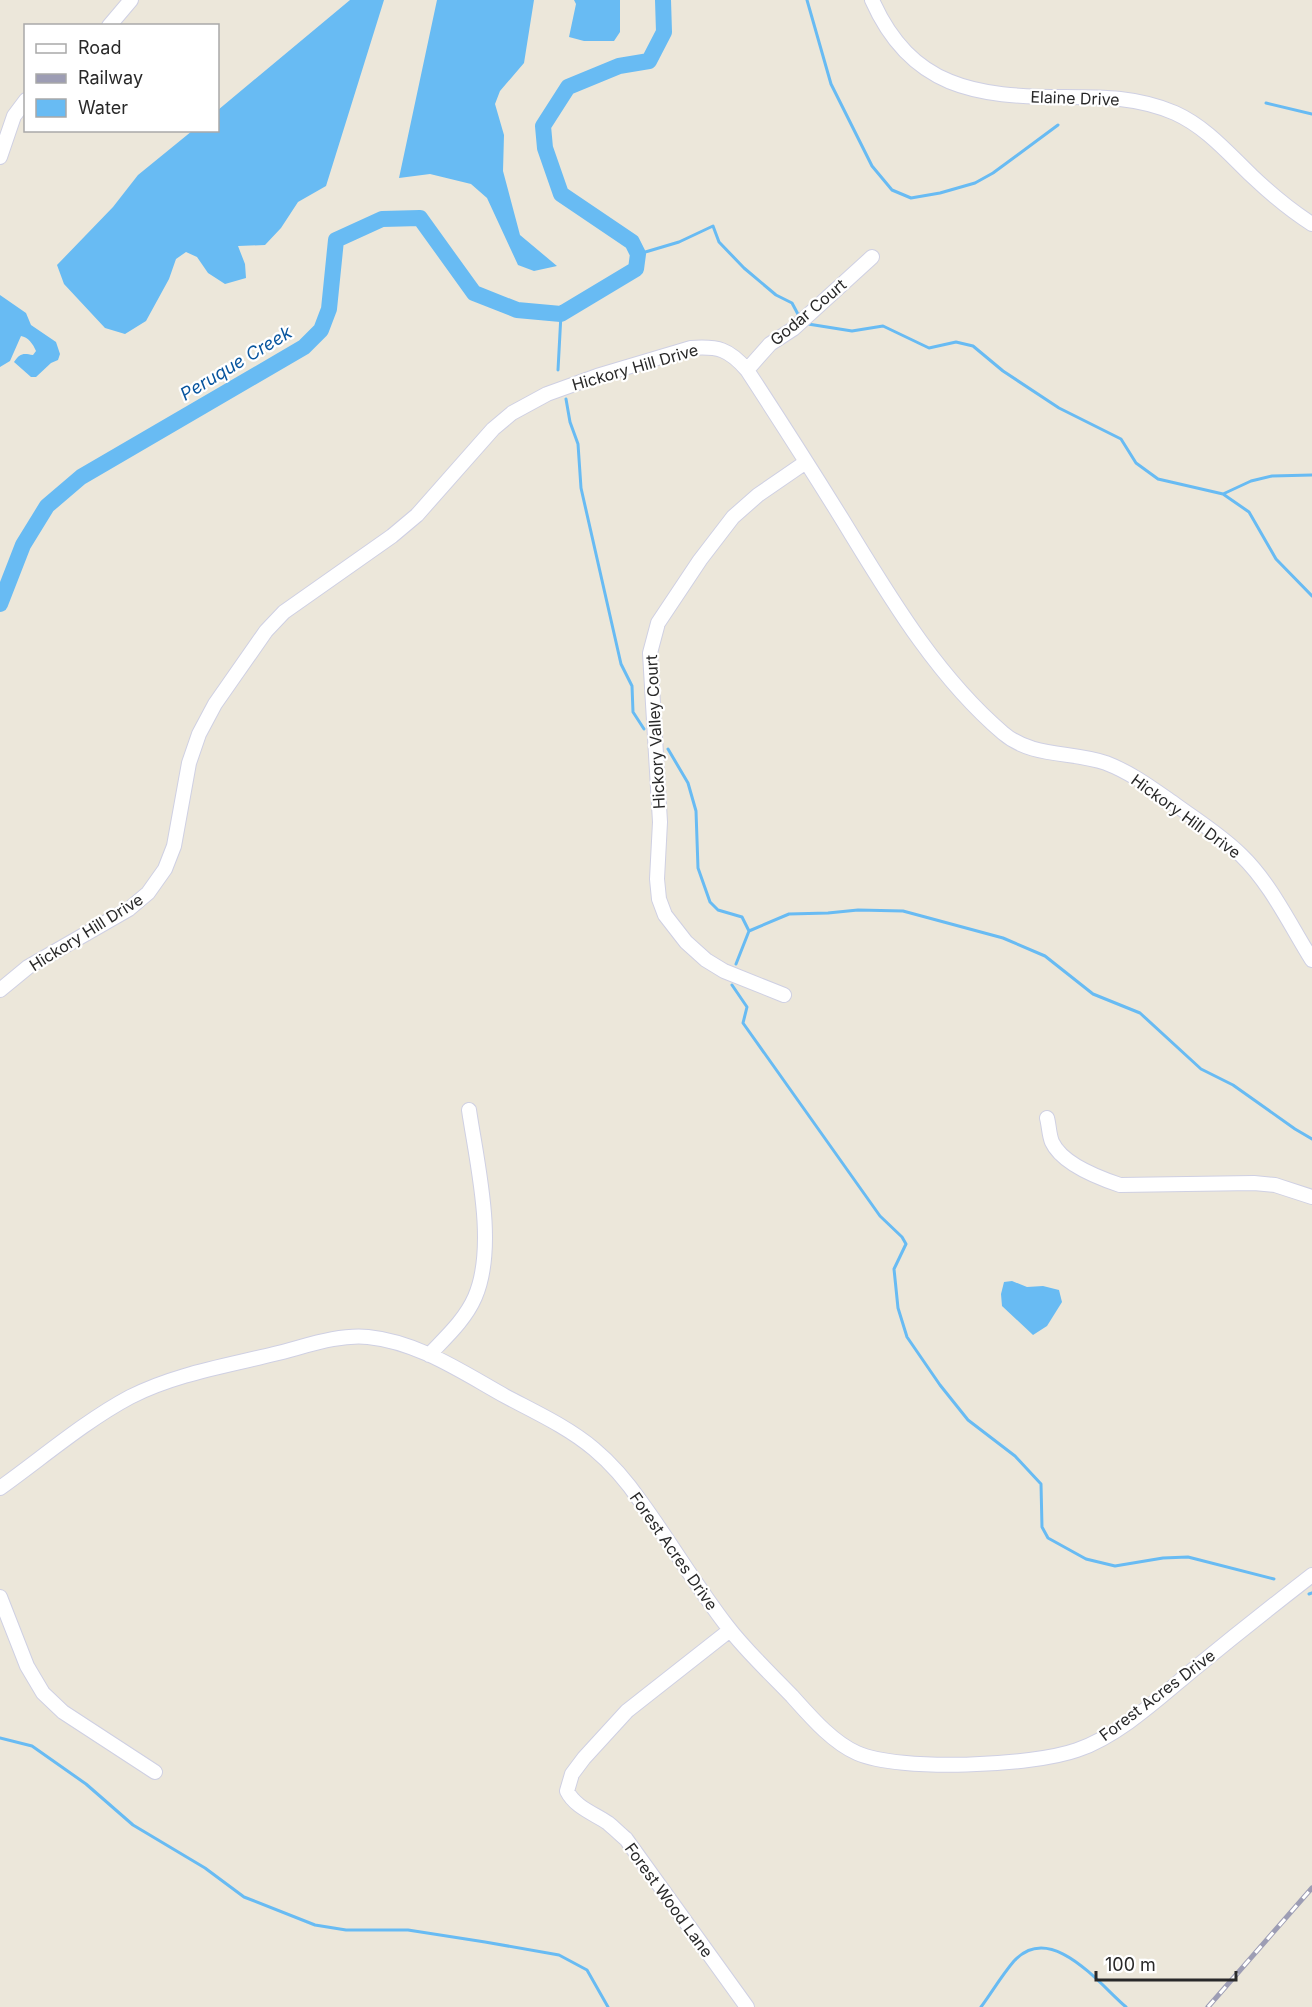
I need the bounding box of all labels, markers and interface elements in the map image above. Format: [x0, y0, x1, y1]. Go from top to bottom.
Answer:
legend [24, 24, 219, 132]
text: Road [78, 37, 121, 58]
text: Railway [78, 67, 143, 88]
street label: Elaine Drive [1030, 86, 1120, 110]
text: Water [78, 97, 128, 118]
street label: Godar Court [766, 274, 850, 350]
water label: Peruque Creek [176, 321, 297, 405]
street label: Hickory Hill Drive [570, 339, 700, 395]
street label: Hickory Valley Court [641, 654, 669, 810]
street label: Hickory Hill Drive [1127, 770, 1245, 862]
street label: Hickory Hill Drive [25, 889, 147, 975]
street label: Forest Acres Drive [626, 1488, 722, 1614]
street label: Forest Acres Drive [1095, 1645, 1219, 1745]
street label: Forest Wood Lane [621, 1839, 717, 1961]
scale bar [1096, 1944, 1236, 1982]
text: 100 m [1105, 1954, 1156, 1975]

